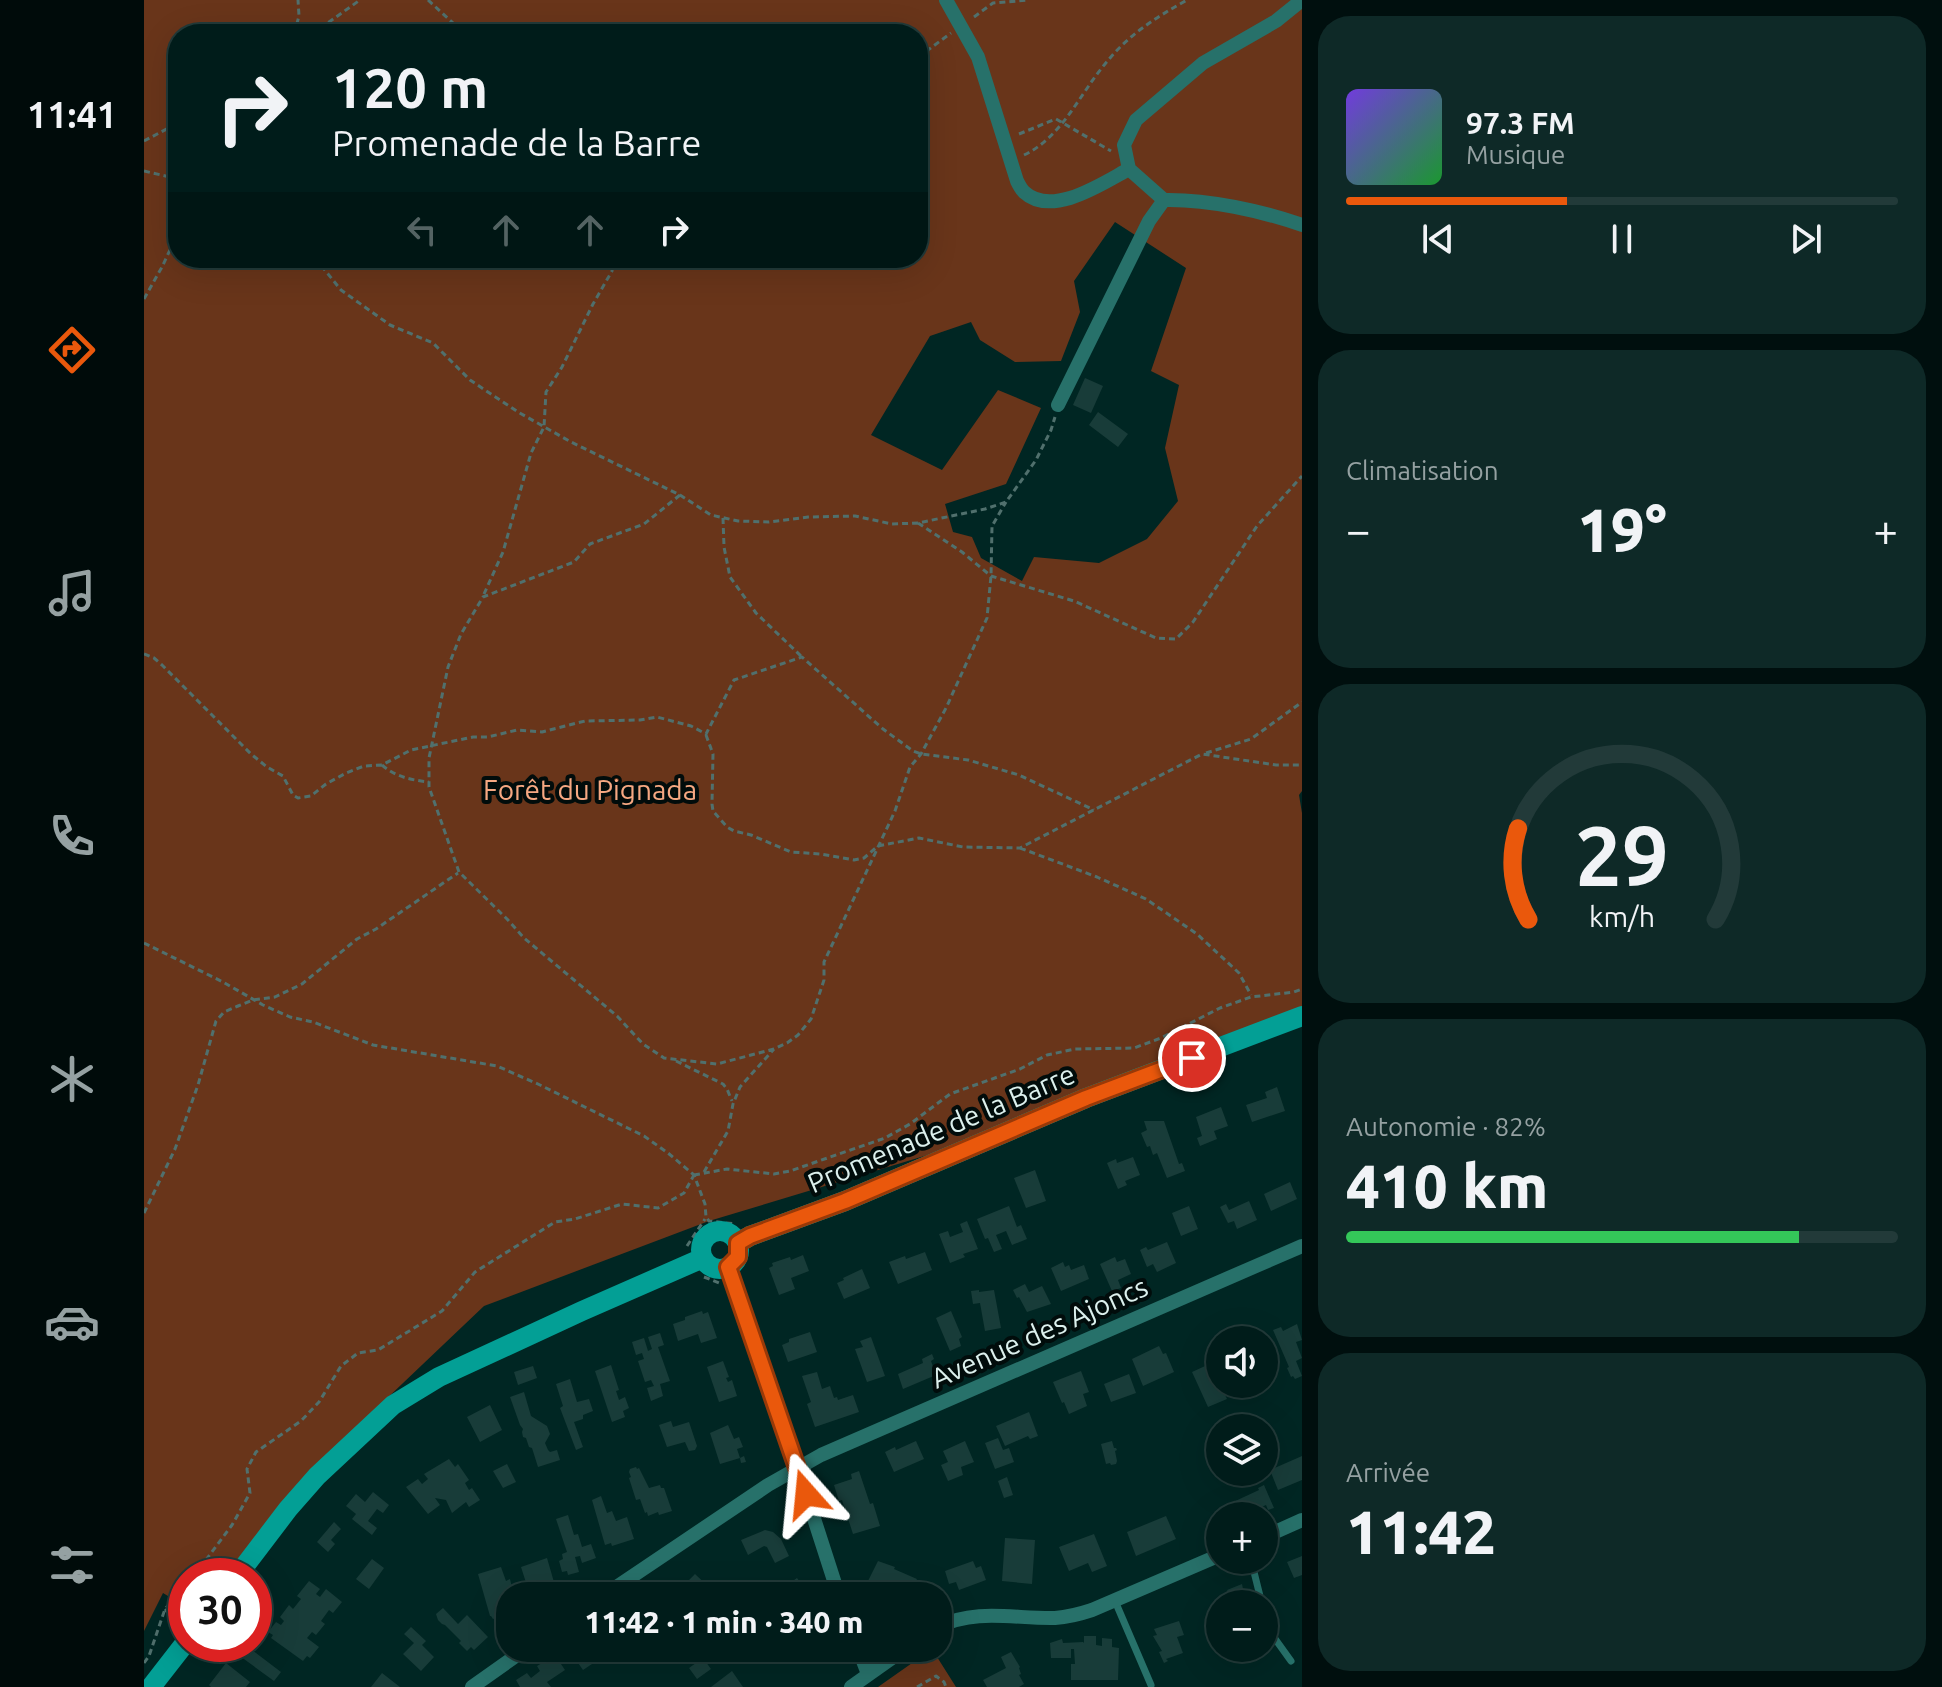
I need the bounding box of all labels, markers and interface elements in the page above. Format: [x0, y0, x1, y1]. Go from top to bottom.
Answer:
icon: right [200, 56, 304, 160]
text: 120 m [332, 56, 488, 119]
text: 11:41 [27, 94, 117, 135]
text: 97.3 FM [1466, 106, 1575, 140]
text: Promenade de la Barre [332, 122, 701, 163]
text: Musique [1466, 140, 1565, 169]
icon: left [400, 208, 444, 252]
icon: ahead [484, 208, 528, 252]
icon: ahead [568, 208, 612, 252]
icon: right [652, 208, 696, 252]
icon: previous [1416, 217, 1460, 261]
icon: pause [1600, 217, 1644, 261]
icon: next [1784, 217, 1828, 261]
icon: directions [44, 322, 100, 378]
text: Climatisation [1346, 456, 1499, 485]
text: 19° [1577, 496, 1667, 563]
text: − [1346, 505, 1371, 554]
text: + [1873, 505, 1898, 554]
icon: music [44, 565, 100, 621]
park label: Forêt du Pignada [483, 774, 697, 805]
text: 29 [1575, 807, 1669, 901]
icon: phone [44, 808, 100, 864]
text: km/h [1589, 900, 1655, 932]
pin [1158, 1024, 1226, 1092]
icon: arrive [1170, 1036, 1214, 1080]
icon: climate [44, 1051, 100, 1107]
street label: Promenade de la Barre [803, 1058, 1079, 1198]
text: Autonomie · 82% [1346, 1112, 1546, 1141]
text: 410 km [1346, 1152, 1548, 1219]
street label: Avenue des Ajoncs [926, 1270, 1152, 1394]
icon: car [44, 1294, 100, 1350]
map controls [1206, 1326, 1278, 1662]
button: sound [1206, 1326, 1278, 1398]
button: layers [1206, 1414, 1278, 1486]
position arrow [764, 1452, 848, 1536]
text: Arrivée [1346, 1458, 1430, 1487]
text: 11:42 [1346, 1498, 1496, 1565]
button: + [1206, 1502, 1278, 1574]
icon: filters [44, 1537, 100, 1593]
speed limit sign: 30 [168, 1558, 272, 1662]
button: − [1206, 1590, 1278, 1662]
text: 11:42 · 1 min · 340 m [585, 1605, 863, 1639]

